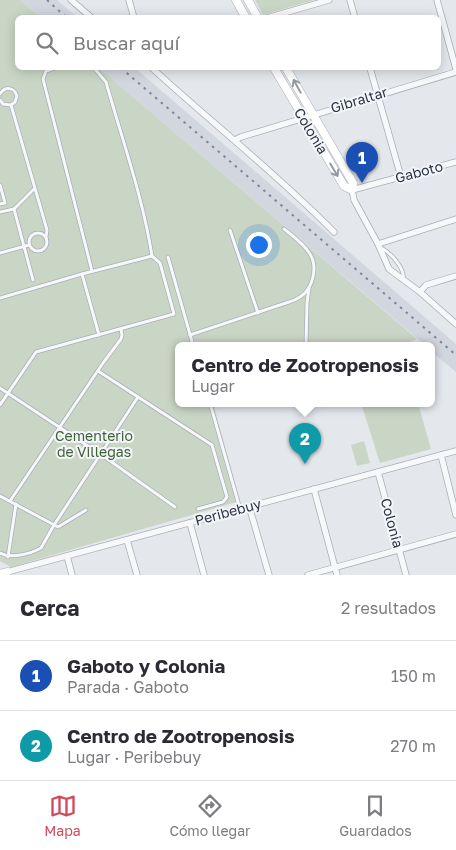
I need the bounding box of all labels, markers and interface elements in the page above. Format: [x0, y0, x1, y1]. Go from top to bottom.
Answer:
search box [15, 15, 441, 70]
icon: search [33, 29, 61, 57]
text: Buscar aquí [73, 31, 180, 54]
one-way arrow [291, 80, 301, 94]
street label: Gibraltar [328, 83, 390, 116]
street label: Colonia [291, 105, 332, 157]
pin: 1 [346, 142, 378, 183]
street label: Gaboto [393, 157, 445, 186]
one-way arrow [330, 162, 340, 176]
your location [246, 232, 272, 258]
popup [175, 342, 435, 407]
text: Centro de Zootropenosis [191, 353, 419, 376]
text: Lugar [191, 376, 235, 396]
pin: 2 [289, 423, 321, 464]
park label: Cementerio de Villegas [55, 427, 133, 460]
street label: Peribebuy [193, 494, 263, 529]
street label: Colonia [378, 496, 407, 550]
text: Cerca [20, 595, 79, 621]
text: 2 resultados [341, 598, 436, 618]
text: Gaboto y Colonia [67, 654, 225, 677]
text: 1 [32, 666, 40, 686]
text: 150 m [391, 666, 436, 686]
text: Parada · Gaboto [67, 677, 189, 697]
text: Centro de Zootropenosis [67, 724, 295, 747]
text: 2 [31, 736, 41, 756]
text: 270 m [390, 736, 436, 756]
text: Lugar · Peribebuy [67, 747, 201, 767]
tab: Mapa [44, 792, 81, 839]
tab: Cómo llegar [169, 792, 251, 839]
tab: Guardados [339, 792, 412, 839]

